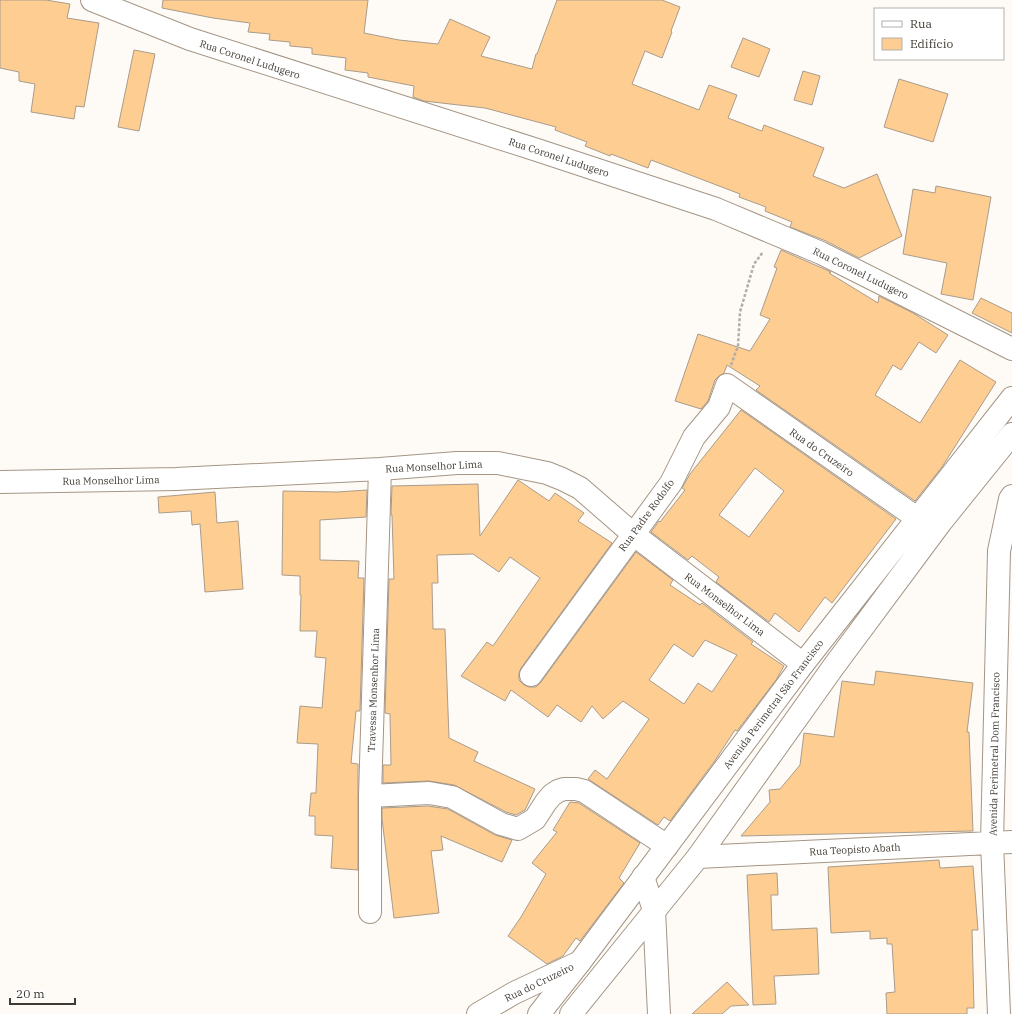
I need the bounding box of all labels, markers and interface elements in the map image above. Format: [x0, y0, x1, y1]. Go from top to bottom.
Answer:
legend [874, 8, 1004, 60]
text: Rua [910, 16, 932, 31]
text: Edifício [910, 36, 954, 51]
street label: Rua Coronel Ludugero [198, 37, 302, 82]
street label: Rua Coronel Ludugero [507, 135, 611, 180]
street label: Rua Coronel Ludugero [811, 245, 911, 302]
street label: Rua do Cruzeiro [787, 425, 857, 480]
street label: Rua Monselhor Lima [385, 457, 484, 476]
street label: Rua Monselhor Lima [62, 473, 160, 488]
street label: Rua Padre Rodolfo [616, 476, 677, 554]
street label: Rua Monselhor Lima [682, 570, 768, 639]
street label: Travessa Monsenhor Lima [365, 627, 382, 752]
street label: Avenida Perimetral São Francisco [720, 637, 827, 772]
street label: Avenida Perimetral Dom Francisco [987, 672, 1002, 836]
street label: Rua Teopisto Abath [809, 841, 901, 858]
street label: Rua do Cruzeiro [502, 960, 576, 1005]
scale bar [10, 980, 75, 1006]
text: 20 m [16, 986, 45, 1001]

